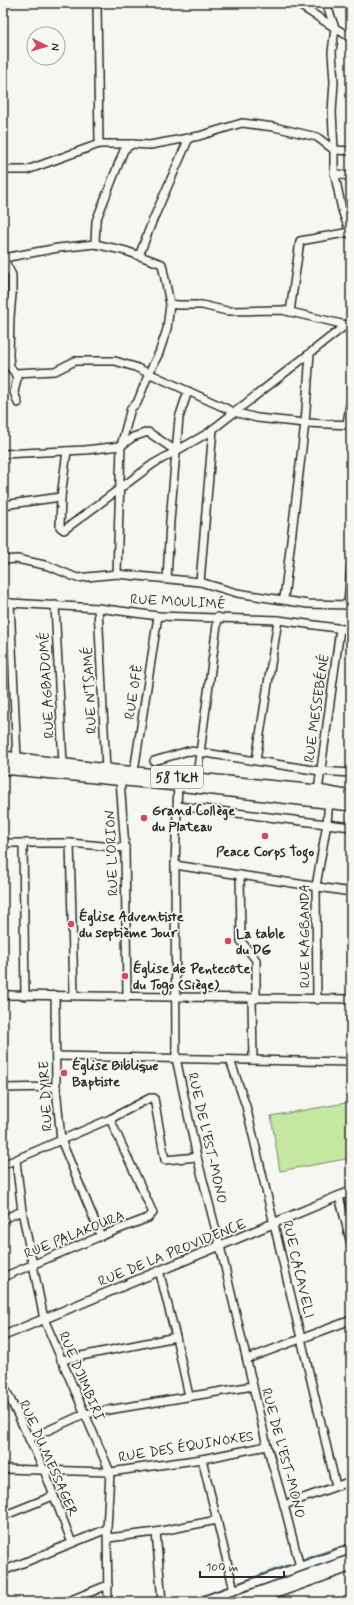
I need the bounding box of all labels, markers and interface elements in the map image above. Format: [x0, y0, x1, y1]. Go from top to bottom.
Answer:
north arrow [26, 26, 66, 66]
text: N [48, 43, 62, 51]
street label: RUE MOULIMÉ [130, 591, 226, 613]
street label: RUE AGBADOMÉ [35, 631, 59, 739]
street label: RUE N'TSAMÉ [79, 646, 101, 734]
street label: RUE MESSEBÉNÉ [300, 653, 334, 764]
street label: RUE OFÈ [121, 664, 147, 721]
road number: 58 TKH [151, 766, 203, 788]
place label: Grand Collège du Plateau [152, 802, 235, 836]
street label: RUE L'ORION [101, 809, 123, 897]
marker: Grand Collège du Plateau [139, 813, 149, 823]
marker: Peace Corps Togo [260, 831, 270, 841]
place label: Peace Corps Togo [216, 843, 314, 864]
street label: RUE KAGBANDA [296, 884, 314, 988]
place label: Église Adventiste du septième Jour [79, 908, 184, 942]
marker: Église Adventiste du septième Jour [66, 919, 76, 929]
place label: La table du DG [236, 925, 285, 959]
marker: La table du DG [223, 936, 233, 946]
place label: Église de Pentecôte du Togo (Siège) [133, 960, 251, 996]
marker: Église de Pentecôte du Togo (Siège) [120, 971, 130, 981]
place label: Église Biblique Baptiste [72, 1057, 159, 1091]
street label: RUE DYIRE [35, 1060, 57, 1132]
marker: Église Biblique Baptiste [59, 1068, 69, 1078]
street label: RUE DE L'EST-MONO [183, 1071, 231, 1206]
street label: RUE PALAKOURA [22, 1207, 127, 1263]
street label: RUE DE LA PROVIDENCE [96, 1215, 249, 1291]
street label: RUE CACAVELI [278, 1218, 318, 1320]
street label: RUE DJIMBIRI [54, 1329, 108, 1424]
street label: RUE DE L'EST-MONO [257, 1386, 309, 1520]
street label: RUE DU MESSAGER [14, 1398, 82, 1520]
street label: RUE DES ÉQUINOXES [117, 1427, 255, 1467]
scale bar [200, 1553, 284, 1579]
text: 100 m [206, 1560, 238, 1576]

